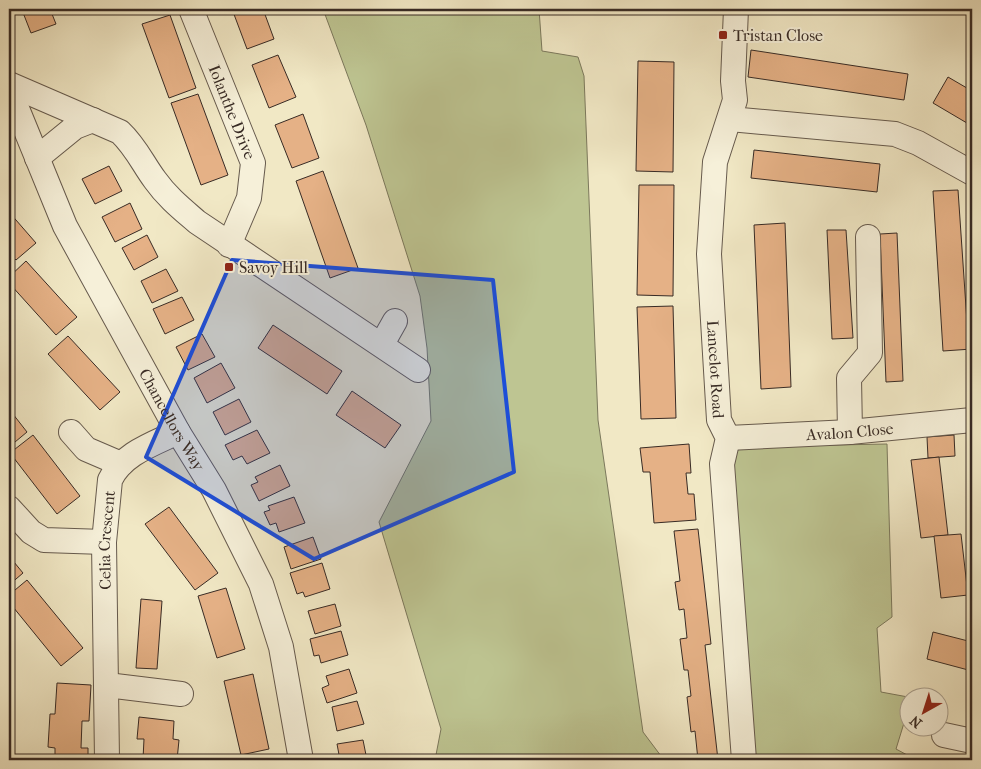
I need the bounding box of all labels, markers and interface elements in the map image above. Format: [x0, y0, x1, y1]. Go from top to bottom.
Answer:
place label: Tristan Close [733, 26, 823, 45]
marker: Tristan Close [717, 29, 729, 41]
street label: Iolanthe Drive [205, 62, 260, 162]
place label: Savoy Hill [239, 258, 308, 277]
marker: Savoy Hill [223, 261, 235, 273]
street label: Lancelot Road [704, 320, 728, 419]
street label: Chancellors Way [135, 365, 209, 474]
street label: Avalon Close [805, 418, 894, 444]
street label: Celia Crescent [94, 489, 118, 590]
north arrow [898, 686, 948, 736]
text: N [906, 712, 926, 732]

